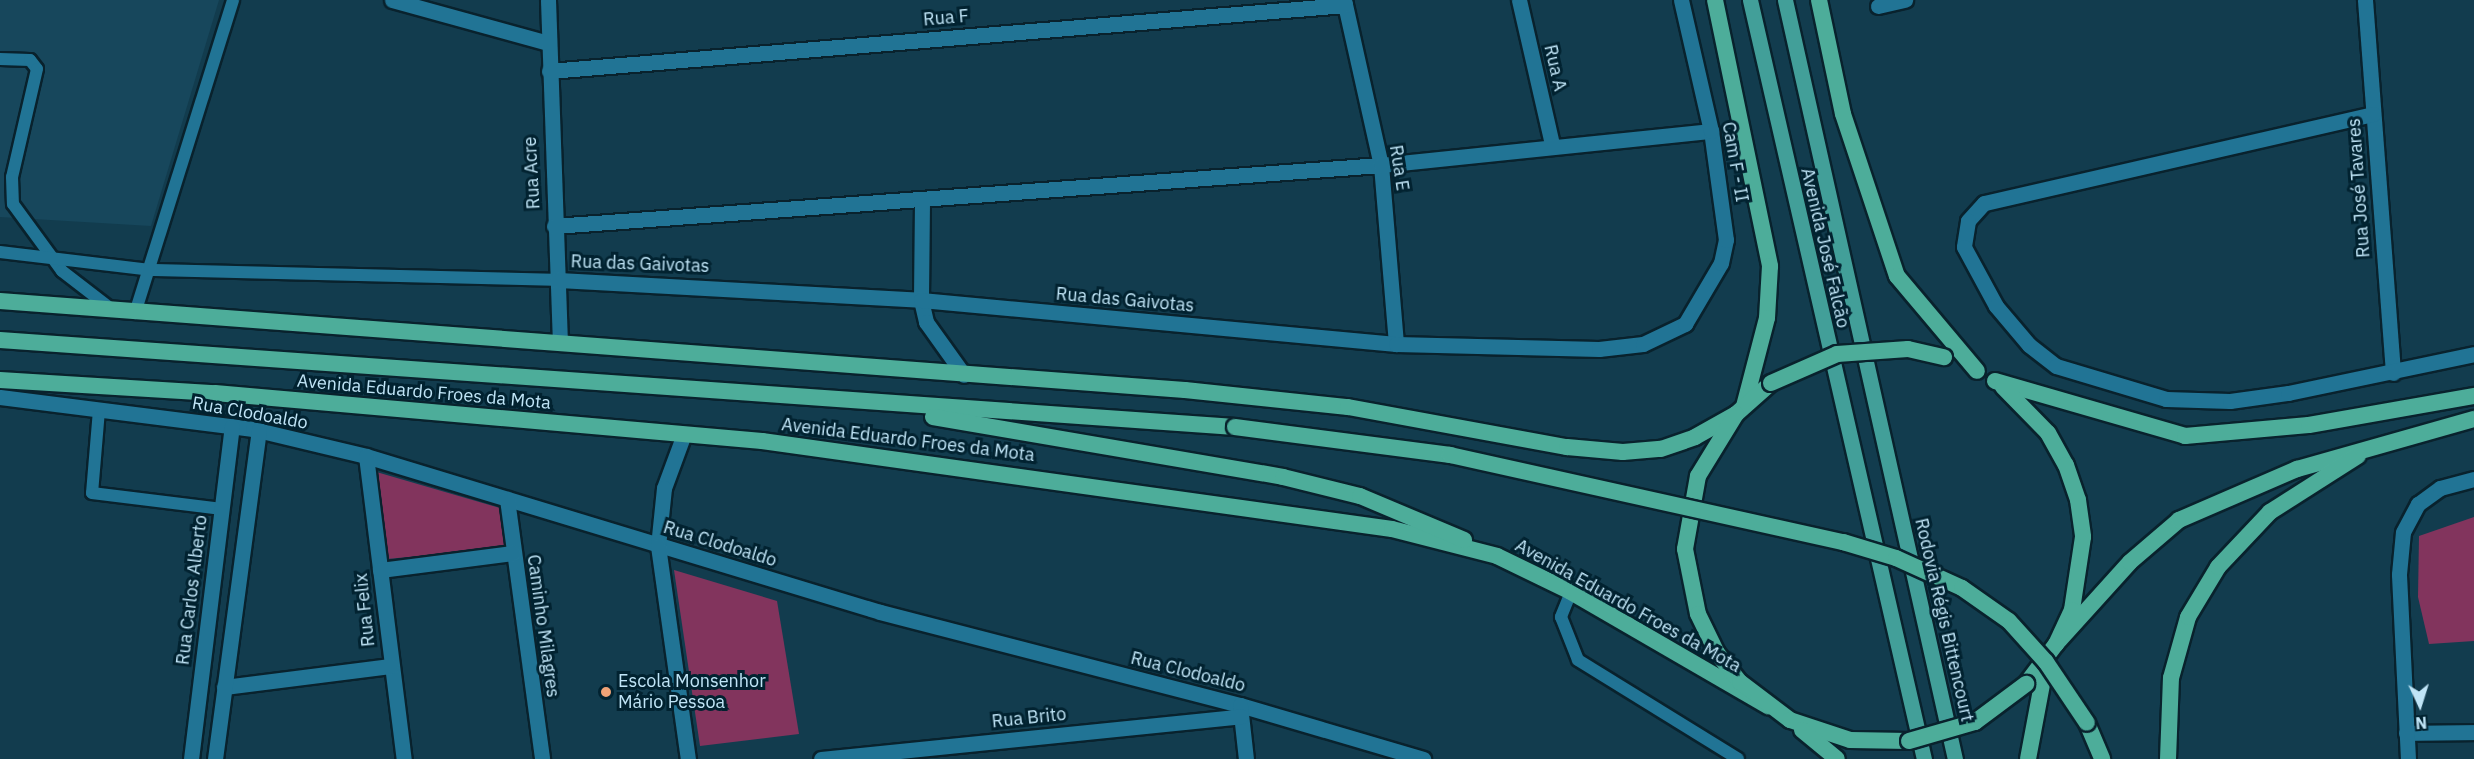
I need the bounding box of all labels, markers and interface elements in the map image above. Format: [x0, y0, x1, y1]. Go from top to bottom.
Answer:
street label: Rua F [922, 5, 970, 31]
street label: Rua A [1539, 43, 1571, 93]
street label: Rua José Tavares [2343, 118, 2375, 258]
street label: Cam F - II [1717, 120, 1753, 204]
street label: Rua Acre [519, 136, 545, 210]
street label: Rua E [1385, 144, 1413, 192]
street label: Avenida José Falcão [1796, 166, 1854, 330]
street label: Rua das Gaivotas [570, 251, 710, 277]
street label: Rua das Gaivotas [1055, 283, 1195, 317]
street label: Avenida Eduardo Froes da Mota [296, 370, 552, 414]
street label: Rua Clodoaldo [190, 392, 310, 434]
street label: Avenida Eduardo Froes da Mota [780, 414, 1036, 466]
street label: Rua Carlos Alberto [172, 514, 212, 666]
street label: Rodovia Régis Bittencourt [1910, 516, 1978, 724]
street label: Rua Clodoaldo [661, 517, 779, 571]
street label: Avenida Eduardo Froes da Mota [1511, 535, 1745, 677]
street label: Caminho Milagres [522, 553, 564, 699]
street label: Rua Felix [350, 572, 380, 648]
street label: Rua Clodoaldo [1128, 647, 1248, 697]
place label: Escola Monsenhor Mário Pessoa [618, 671, 766, 714]
north arrow [2390, 675, 2450, 735]
marker: Escola Monsenhor Mário Pessoa [599, 685, 613, 699]
street label: Rua Brito [991, 703, 1067, 733]
text: N [2415, 713, 2428, 733]

